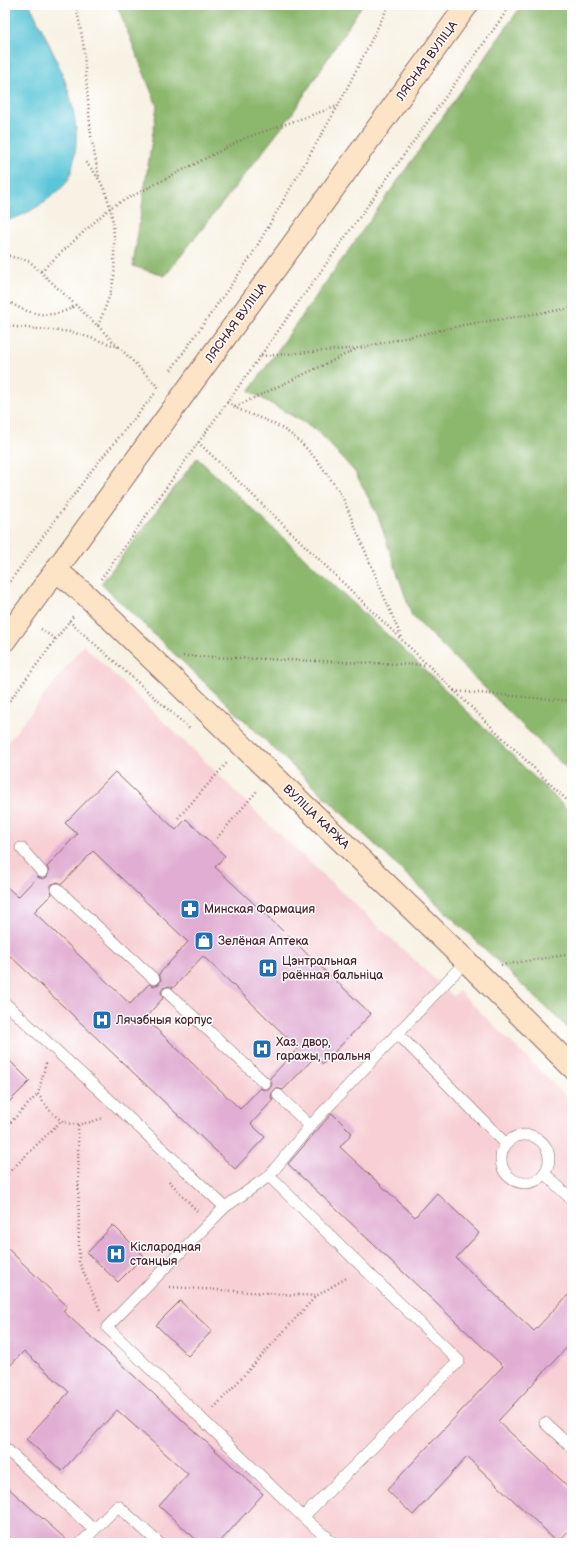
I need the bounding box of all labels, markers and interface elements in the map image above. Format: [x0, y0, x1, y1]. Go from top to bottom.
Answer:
street label: ЛЯСНАЯ ВУЛІЦА [392, 18, 461, 105]
street label: ЛЯСНАЯ ВУЛІЦА [201, 280, 270, 367]
street label: ВУЛІЦА КАРЖА [280, 782, 353, 853]
pharmacy icon: Минская Фармация [179, 898, 201, 920]
place label: Минская Фармация [204, 902, 315, 917]
shop icon: Зелёная Аптека [193, 930, 215, 952]
place label: Зелёная Аптека [218, 934, 309, 949]
place label: Цэнтральная раённая бальніца [282, 954, 383, 983]
hospital icon: Цэнтральная раённая бальніца [257, 957, 279, 979]
hospital icon: Лячэбныя корпус [91, 1009, 113, 1031]
place label: Лячэбныя корпус [115, 1013, 212, 1028]
place label: Хаз. двор, гаражы, пральня [276, 1035, 371, 1064]
hospital icon: Хаз. двор, гаражы, пральня [251, 1038, 273, 1060]
place label: Кіслародная станцыя [130, 1240, 201, 1269]
hospital icon: Кіслародная станцыя [105, 1243, 127, 1265]

